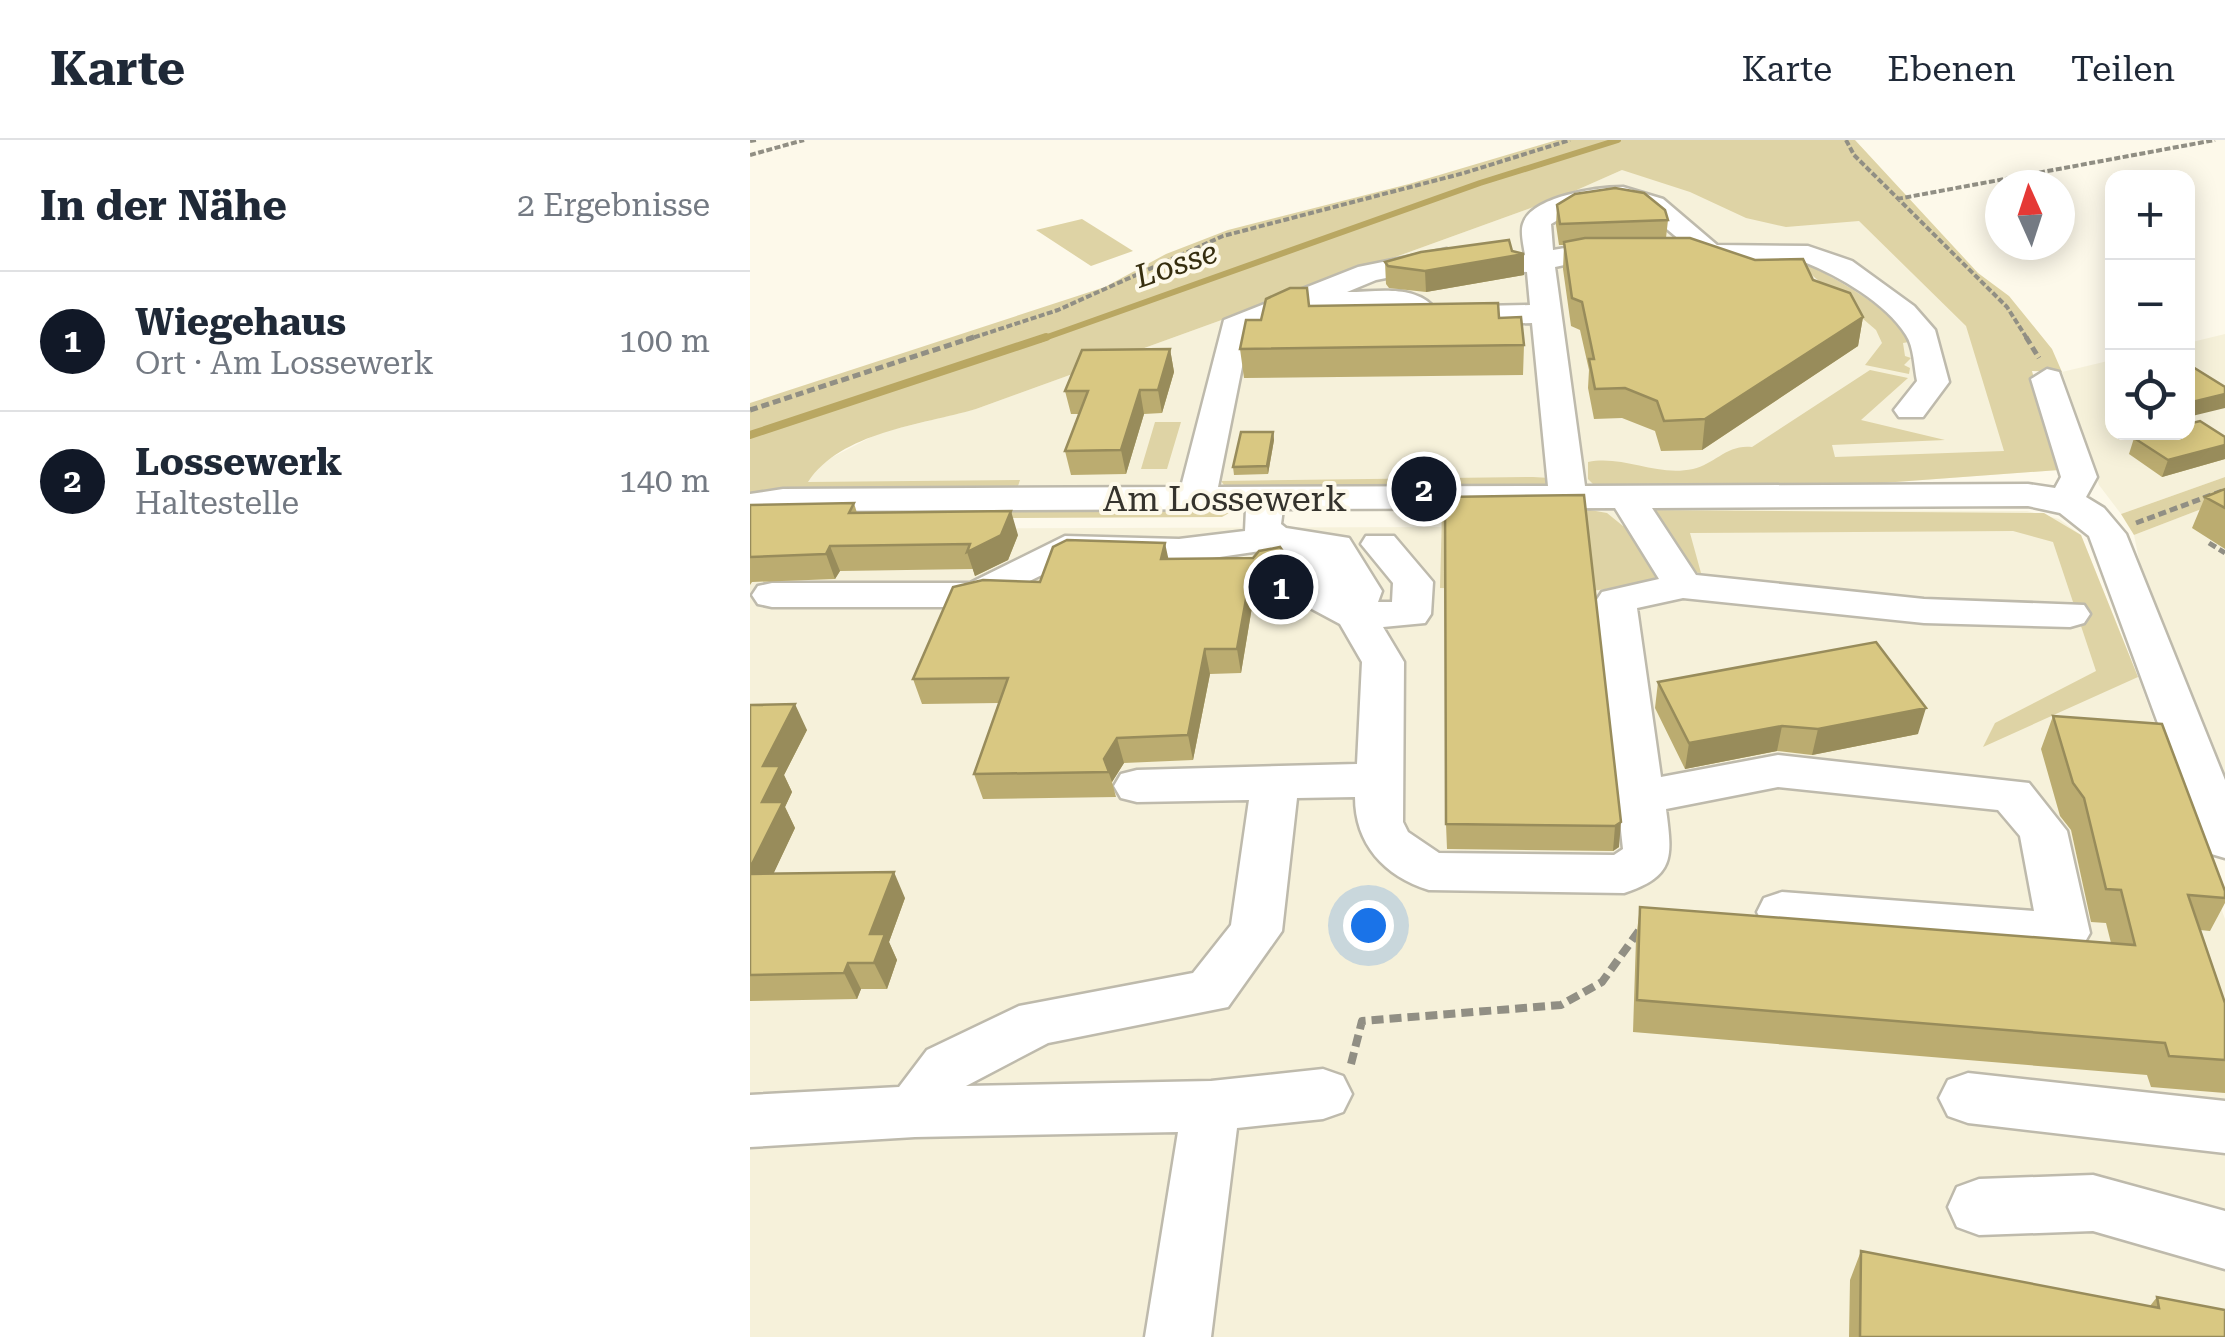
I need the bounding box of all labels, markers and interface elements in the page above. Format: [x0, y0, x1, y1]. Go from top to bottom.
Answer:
text: Karte [50, 41, 185, 97]
text: Karte [1742, 49, 1832, 90]
text: Ebenen [1887, 49, 2016, 90]
text: Teilen [2071, 49, 2175, 90]
north arrow [1985, 170, 2075, 260]
map controls [2105, 170, 2195, 440]
button: + [2105, 170, 2195, 260]
text: In der Nähe [40, 181, 287, 230]
text: 2 Ergebnisse [517, 186, 710, 224]
water label: Losse [1129, 232, 1222, 296]
button: − [2105, 260, 2195, 350]
text: Wiegehaus [135, 300, 346, 344]
text: 1 [64, 322, 81, 360]
text: 100 m [619, 322, 710, 360]
text: Ort · Am Lossewerk [135, 344, 434, 382]
button: locate [2105, 350, 2195, 440]
text: Lossewerk [135, 440, 342, 484]
pin: 2 [1392, 452, 1456, 526]
text: 2 [64, 462, 81, 500]
text: 140 m [619, 462, 710, 500]
street label: Am Lossewerk [1103, 479, 1347, 520]
text: Haltestelle [135, 484, 299, 522]
pin: 1 [1248, 550, 1314, 624]
your location [1343, 900, 1394, 951]

